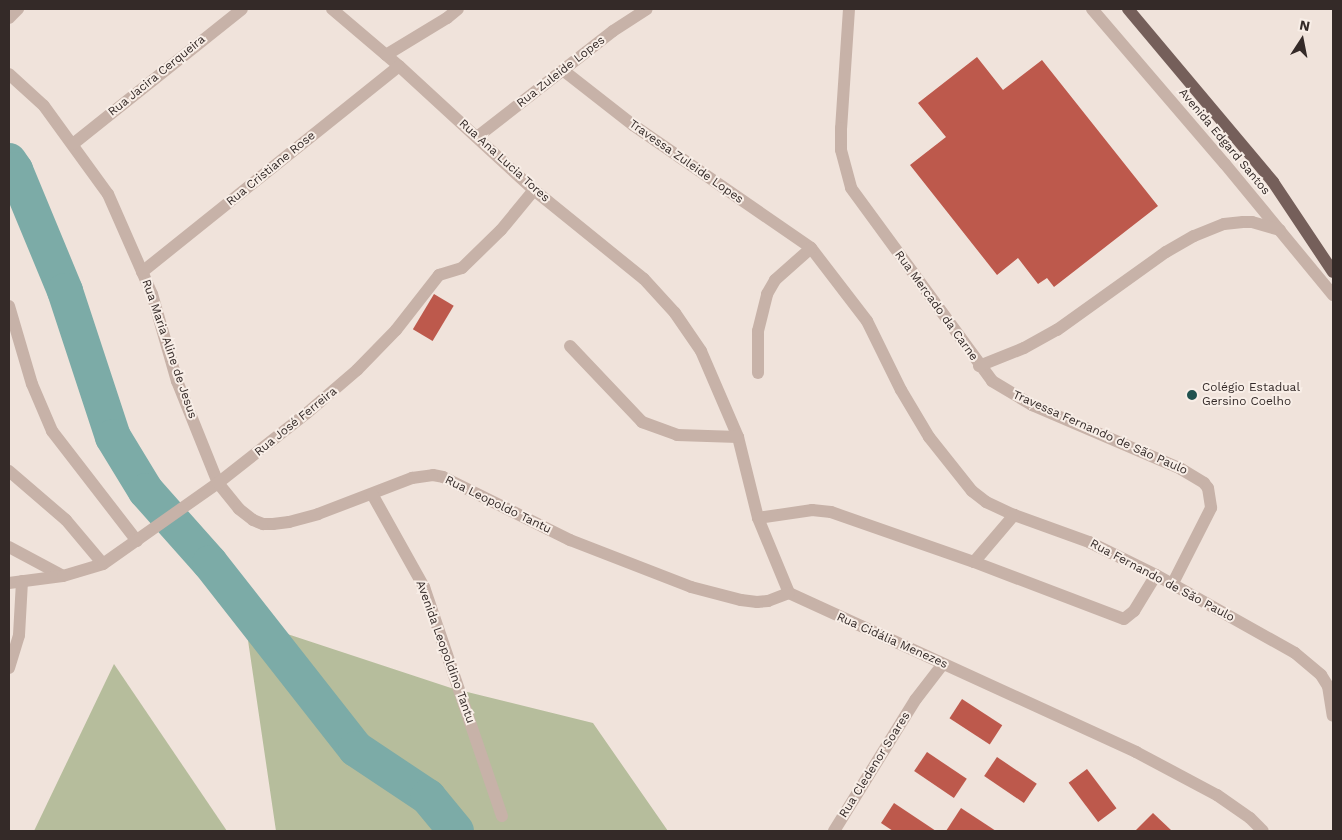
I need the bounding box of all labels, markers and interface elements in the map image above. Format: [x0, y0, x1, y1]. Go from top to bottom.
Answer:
north arrow [1277, 15, 1327, 65]
text: N [1298, 16, 1311, 34]
street label: Rua Jacira Cerqueira [105, 32, 209, 120]
street label: Rua Zuleide Lopes [514, 33, 608, 111]
street label: Avenida Edgard Santos [1175, 86, 1273, 198]
street label: Rua Ana Lucia Tores [455, 116, 553, 206]
street label: Travessa Zuleide Lopes [626, 117, 746, 207]
street label: Rua Cristiane Rose [224, 129, 318, 209]
street label: Rua Mercado da Carne [891, 248, 981, 364]
street label: Rua Maria Aline de Jesus [138, 277, 200, 421]
place label: Colégio Estadual Gersino Coelho [1202, 381, 1300, 409]
street label: Rua José Ferreira [252, 384, 340, 460]
street label: Travessa Fernando de São Paulo [1010, 388, 1190, 478]
marker: Colégio Estadual Gersino Coelho [1186, 389, 1198, 401]
street label: Rua Leopoldo Tantu [442, 473, 554, 537]
street label: Rua Fernando de São Paulo [1087, 537, 1237, 625]
street label: Avenida Leopoldino Tantu [412, 578, 478, 726]
street label: Rua Cidália Menezes [834, 610, 950, 672]
street label: Rua Cledenor Soares [836, 709, 914, 821]

